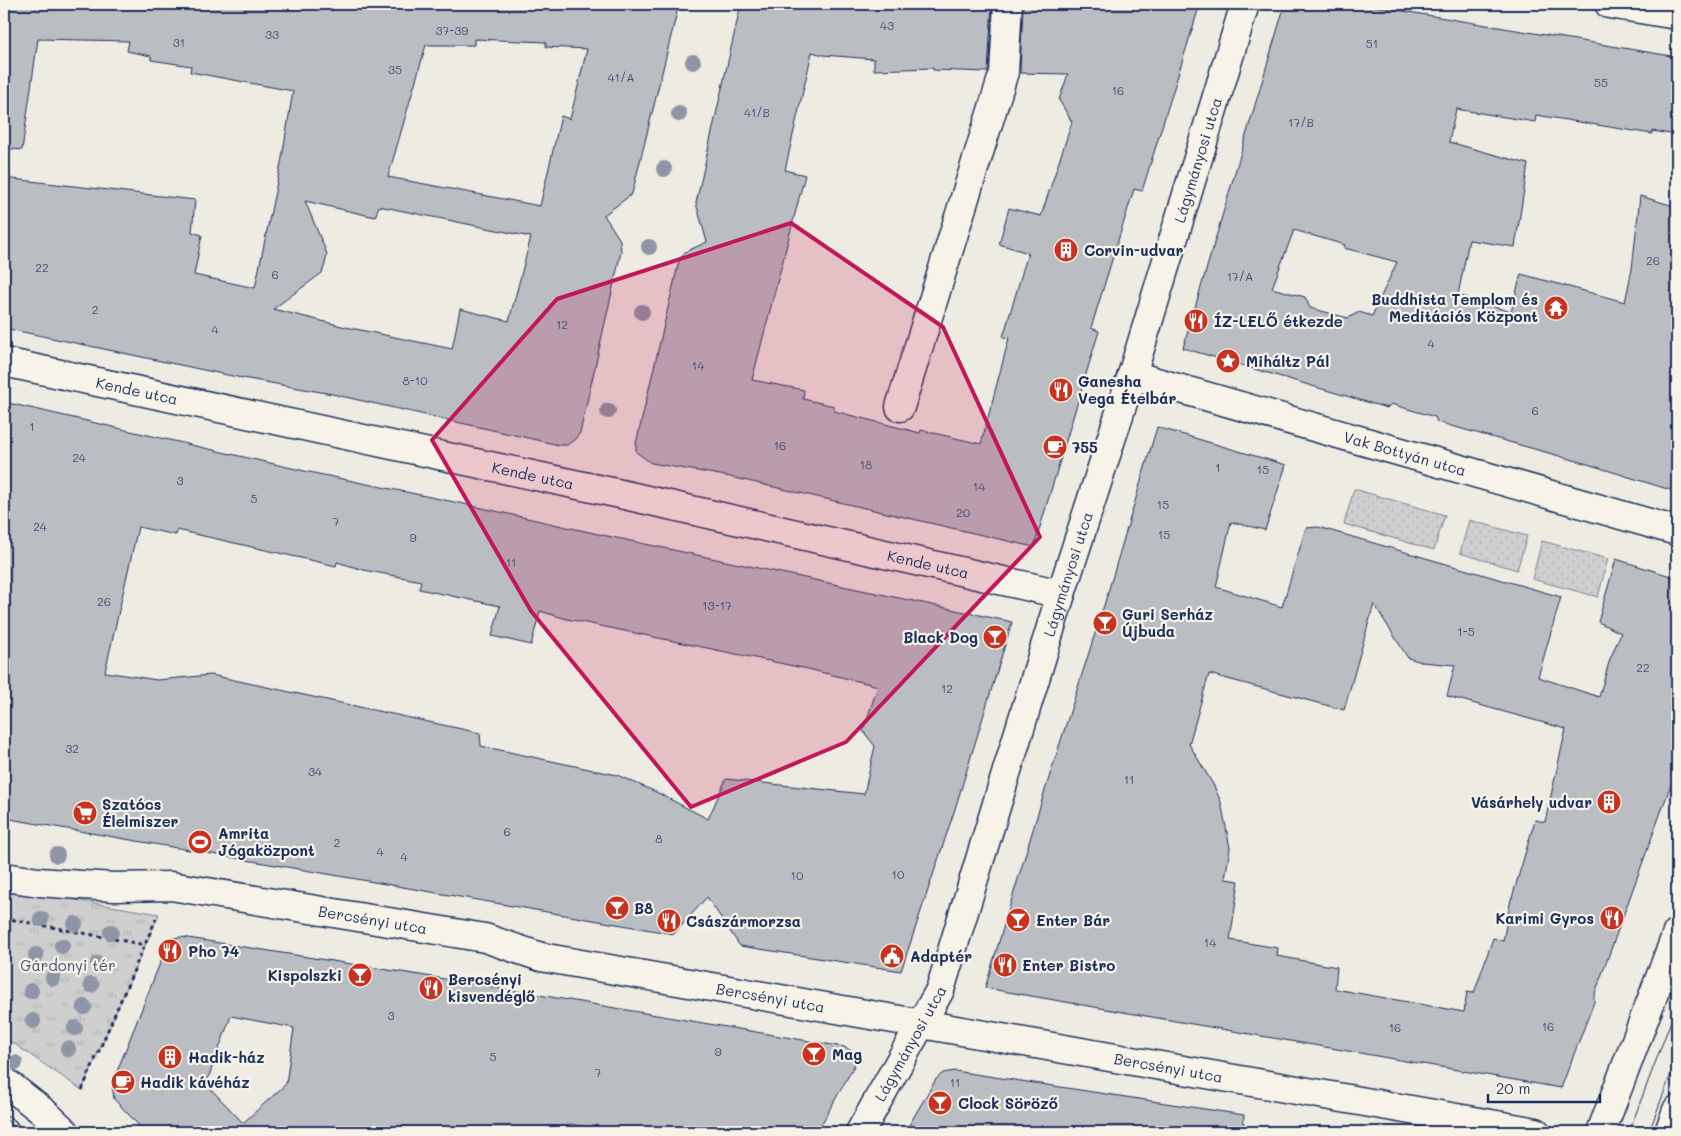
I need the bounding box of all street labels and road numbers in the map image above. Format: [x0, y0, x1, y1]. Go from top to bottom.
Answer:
street label: Lágymányosi utca [1169, 95, 1226, 225]
street label: Kende utca [94, 372, 180, 409]
street label: Vak Bottyán utca [1341, 426, 1469, 480]
street label: Kende utca [490, 457, 576, 494]
street label: Lágymányosi utca [1039, 509, 1097, 639]
street label: Kende utca [885, 545, 971, 583]
street label: Bercsényi utca [317, 901, 429, 938]
street label: Bercsényi utca [715, 978, 827, 1017]
street label: Lágymányosi utca [869, 982, 951, 1105]
street label: Bercsényi utca [1112, 1048, 1224, 1087]

